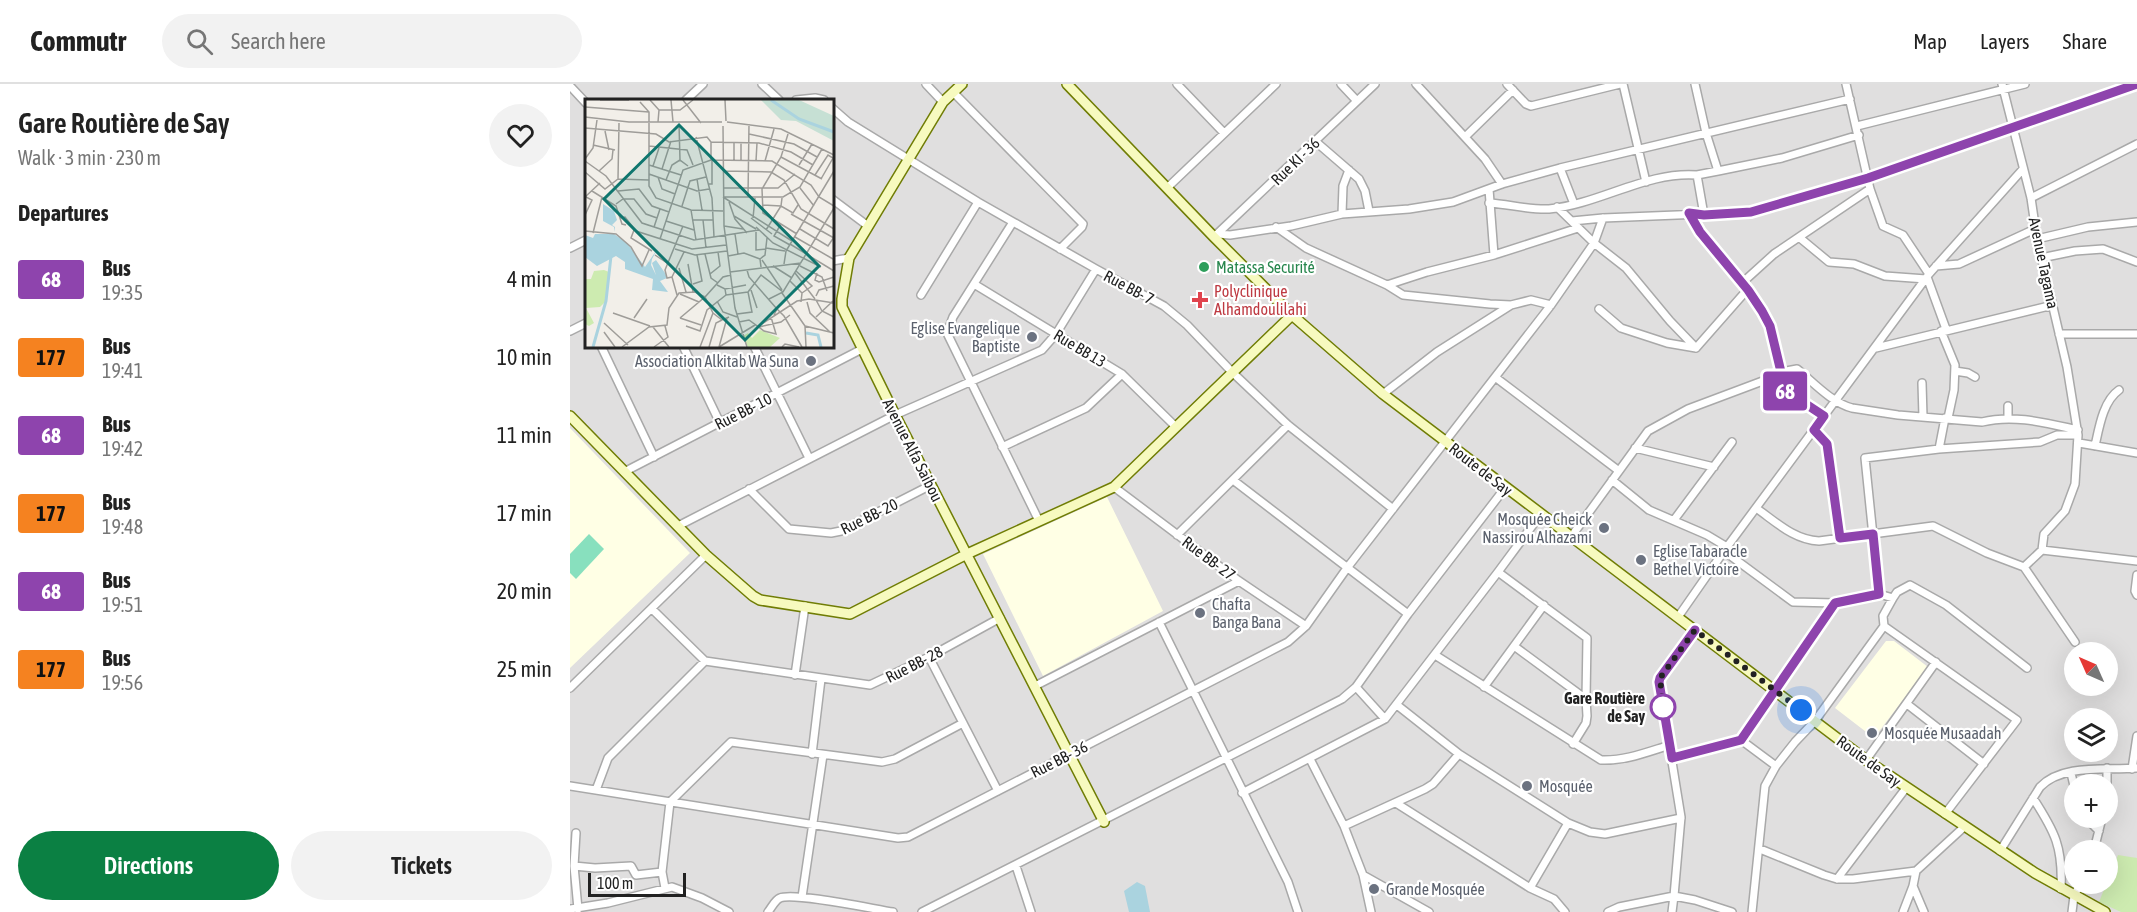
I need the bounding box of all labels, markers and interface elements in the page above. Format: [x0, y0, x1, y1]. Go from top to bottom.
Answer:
search box [162, 14, 582, 68]
text: Commutr [30, 25, 126, 57]
icon: search [183, 25, 216, 58]
text: Search here [231, 28, 326, 54]
text: Map [1913, 29, 1947, 53]
text: Layers [1980, 29, 2030, 53]
text: Share [2063, 29, 2107, 53]
inset map [585, 99, 834, 348]
button: heart [489, 104, 552, 167]
text: Gare Routière de Say [18, 107, 230, 139]
street label: Rue KI - 36 [1267, 134, 1323, 188]
text: Walk · 3 min · 230 m [18, 146, 161, 169]
text: Departures [18, 200, 108, 226]
street label: Avenue Tagama [2025, 216, 2062, 310]
text: Bus [102, 255, 131, 281]
place label: Matassa Securité [1216, 258, 1315, 276]
marker: Matassa Securité [1197, 260, 1211, 274]
text: 4 min [507, 266, 552, 292]
street label: Rue BB- 7 [1101, 266, 1157, 308]
text: 68 [41, 267, 61, 291]
text: 19:35 [102, 281, 143, 304]
place label: Polyclinique Alhamdoulilahi [1214, 282, 1307, 318]
marker: Polyclinique Alhamdoulilahi [1191, 291, 1209, 309]
place label: Eglise Evangelique Baptiste [911, 319, 1020, 356]
street label: Rue BB 13 [1051, 325, 1109, 371]
marker: Eglise Evangelique Baptiste [1025, 330, 1039, 344]
text: Bus [102, 333, 131, 359]
text: 10 min [497, 344, 552, 370]
text: 177 [36, 345, 66, 369]
place label: Association Alkitab Wa Suna [635, 352, 799, 370]
marker: Association Alkitab Wa Suna [804, 354, 818, 368]
text: 19:41 [102, 359, 143, 382]
line badge: 68 [1758, 372, 1812, 410]
text: 68 [1775, 379, 1795, 403]
street label: Rue BB- 10 [711, 389, 775, 433]
street label: Avenue Alfa Saibou [879, 395, 947, 505]
text: Bus [102, 411, 131, 437]
text: 11 min [497, 422, 552, 448]
text: 68 [41, 423, 61, 447]
text: 19:42 [102, 437, 143, 460]
street label: Route de Say [1445, 439, 1516, 500]
text: Bus [102, 489, 131, 515]
street label: Rue BB- 20 [837, 494, 901, 538]
text: 17 min [497, 500, 552, 526]
text: 177 [36, 501, 66, 525]
place label: Mosquée Cheick Nassirou Alhazami [1482, 510, 1592, 546]
text: 19:48 [102, 515, 143, 538]
marker: Mosquée Cheick Nassirou Alhazami [1597, 521, 1611, 535]
street label: Rue BB- 27 [1179, 532, 1239, 584]
place label: Eglise Tabaracle Bethel Victoire [1653, 542, 1747, 578]
marker: Eglise Tabaracle Bethel Victoire [1634, 553, 1648, 567]
text: Bus [102, 567, 131, 593]
text: 20 min [497, 578, 552, 604]
text: 68 [41, 579, 61, 603]
text: 19:51 [102, 593, 143, 616]
place label: Chafta Banga Bana [1212, 595, 1281, 632]
marker: Chafta Banga Bana [1193, 606, 1207, 620]
street label: Rue BB- 28 [882, 642, 946, 686]
north arrow [2064, 642, 2118, 696]
map controls [2064, 642, 2118, 894]
text: Bus [102, 645, 131, 671]
text: 25 min [497, 656, 552, 682]
text: 177 [36, 657, 66, 681]
text: 19:56 [102, 671, 143, 694]
place label: Gare Routière de Say [1564, 689, 1645, 725]
marker: Gare Routière de Say [1650, 694, 1676, 720]
your location [1786, 695, 1816, 725]
button: layers [2064, 708, 2118, 762]
place label: Mosquée Musaadah [1884, 724, 2002, 743]
marker: Mosquée Musaadah [1865, 726, 1879, 740]
street label: Route de Say [1833, 732, 1905, 791]
street label: Rue BB- 36 [1027, 737, 1091, 781]
button: + [2064, 774, 2118, 828]
place label: Mosquée [1539, 777, 1593, 796]
marker: Mosquée [1520, 779, 1534, 793]
button: Directions [18, 831, 279, 900]
button: Tickets [291, 831, 552, 900]
button: − [2064, 840, 2118, 894]
scale bar [588, 870, 686, 898]
text: 100 m [597, 874, 633, 892]
place label: Grande Mosquée [1386, 880, 1485, 899]
marker: Grande Mosquée [1367, 882, 1381, 896]

